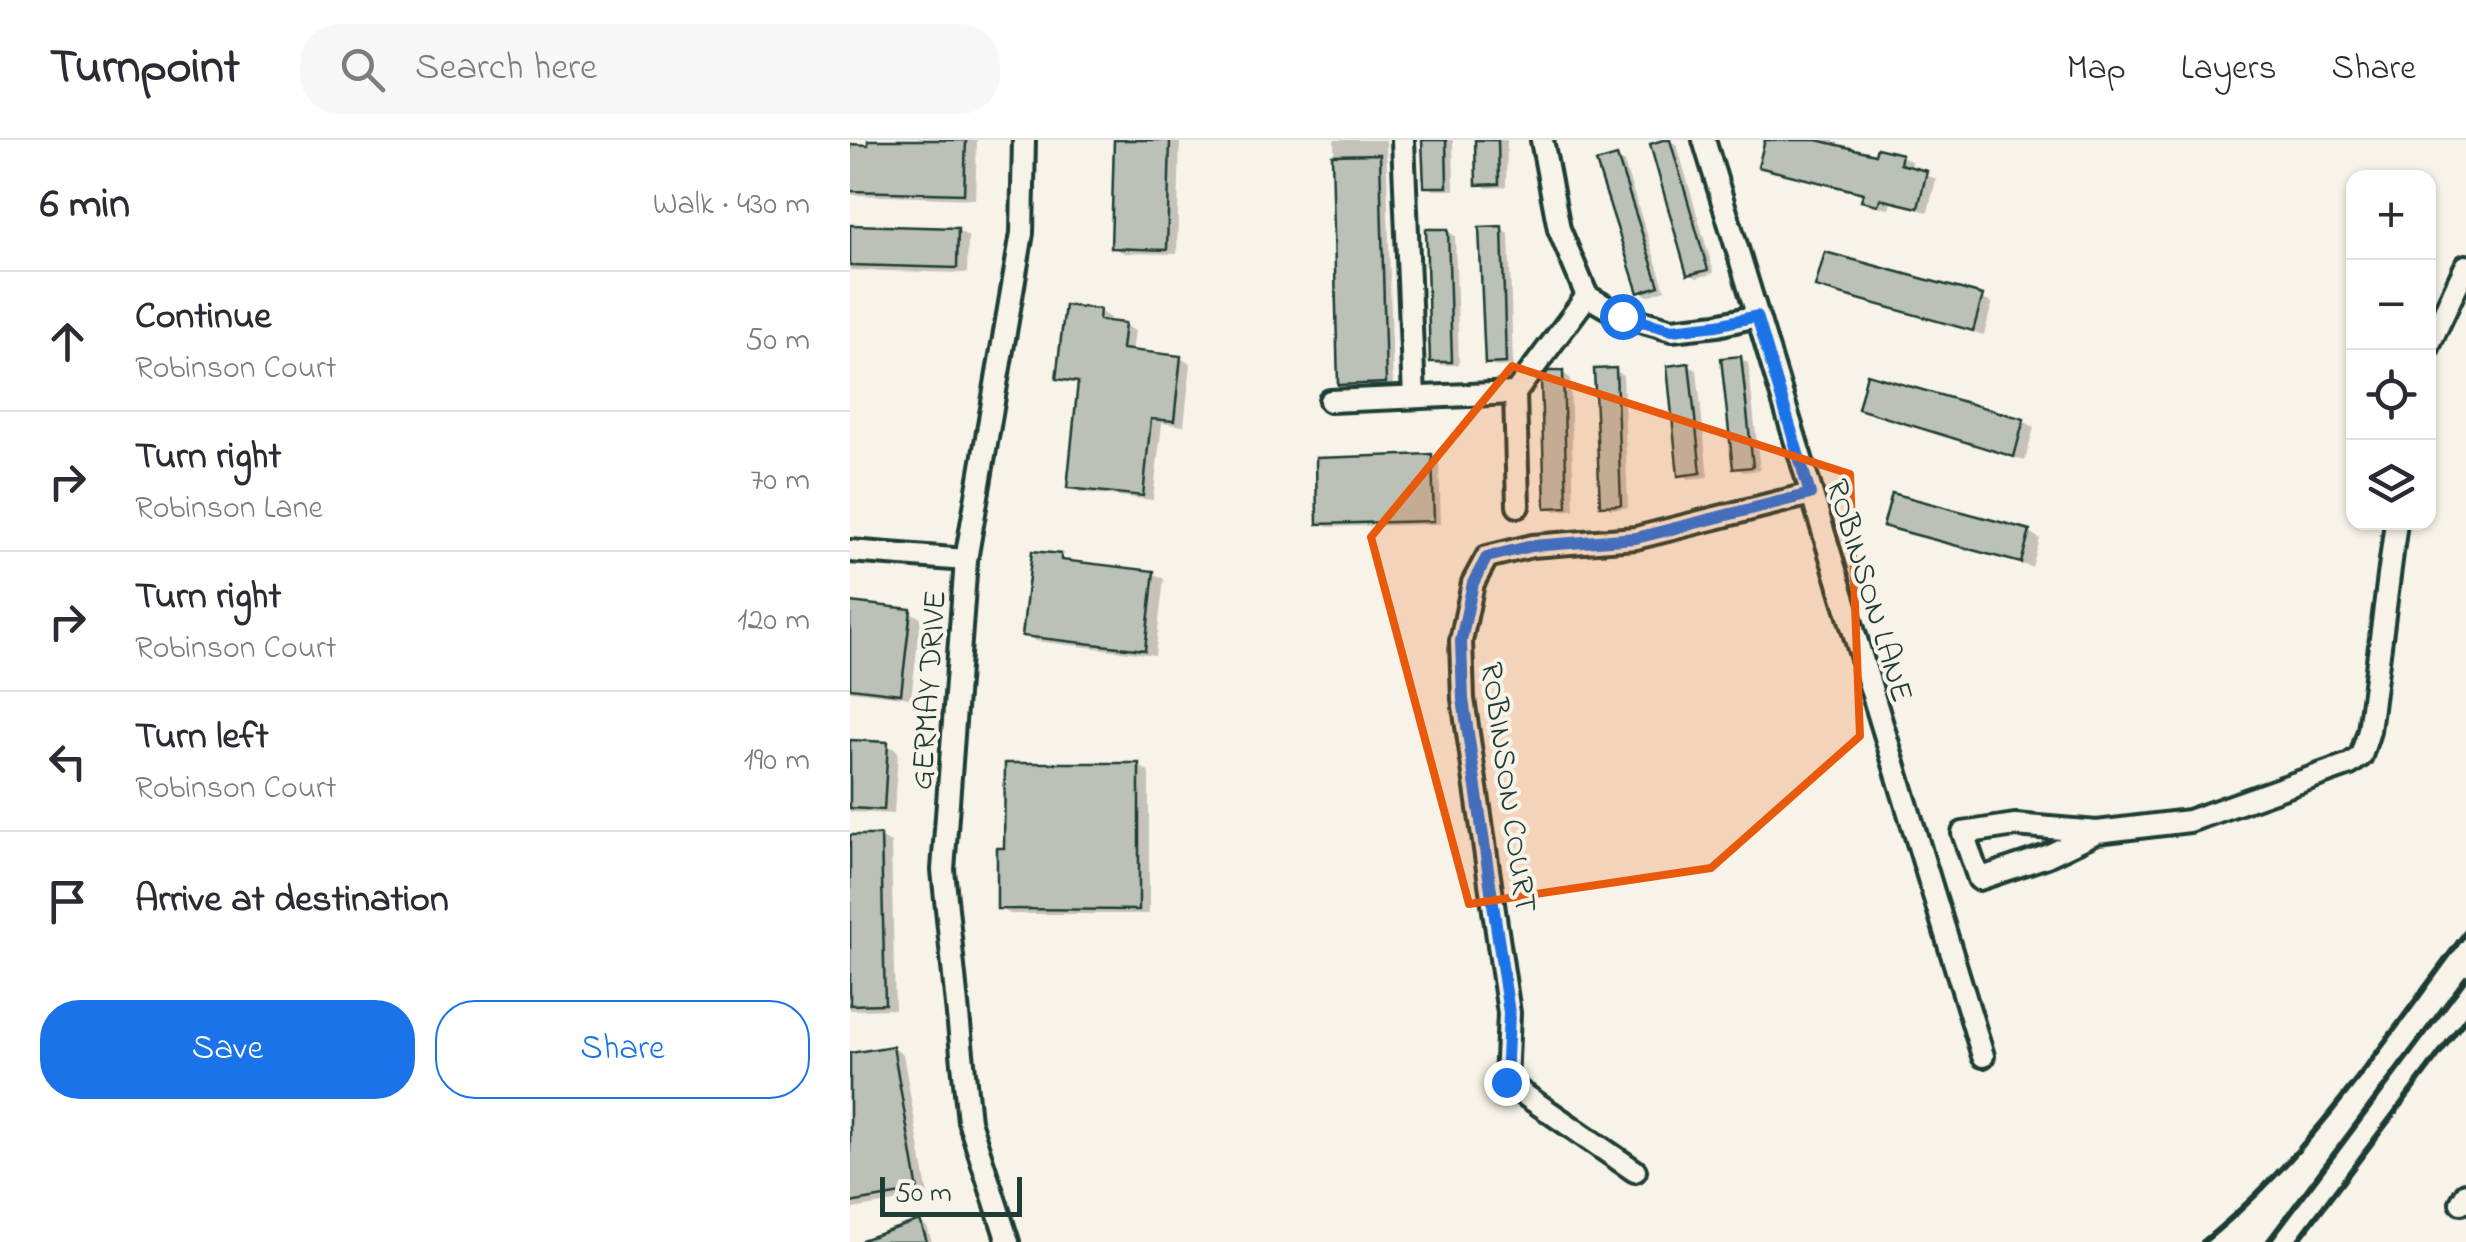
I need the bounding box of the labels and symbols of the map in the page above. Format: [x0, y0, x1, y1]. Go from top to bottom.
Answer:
route start [1600, 294, 1646, 340]
street label: ROBINSON LANE [1811, 474, 1924, 708]
street label: GERMAY DRIVE [900, 589, 961, 792]
street label: ROBINSON COURT [1466, 659, 1547, 916]
route end [1484, 1060, 1530, 1106]
scale bar [880, 1172, 1022, 1216]

